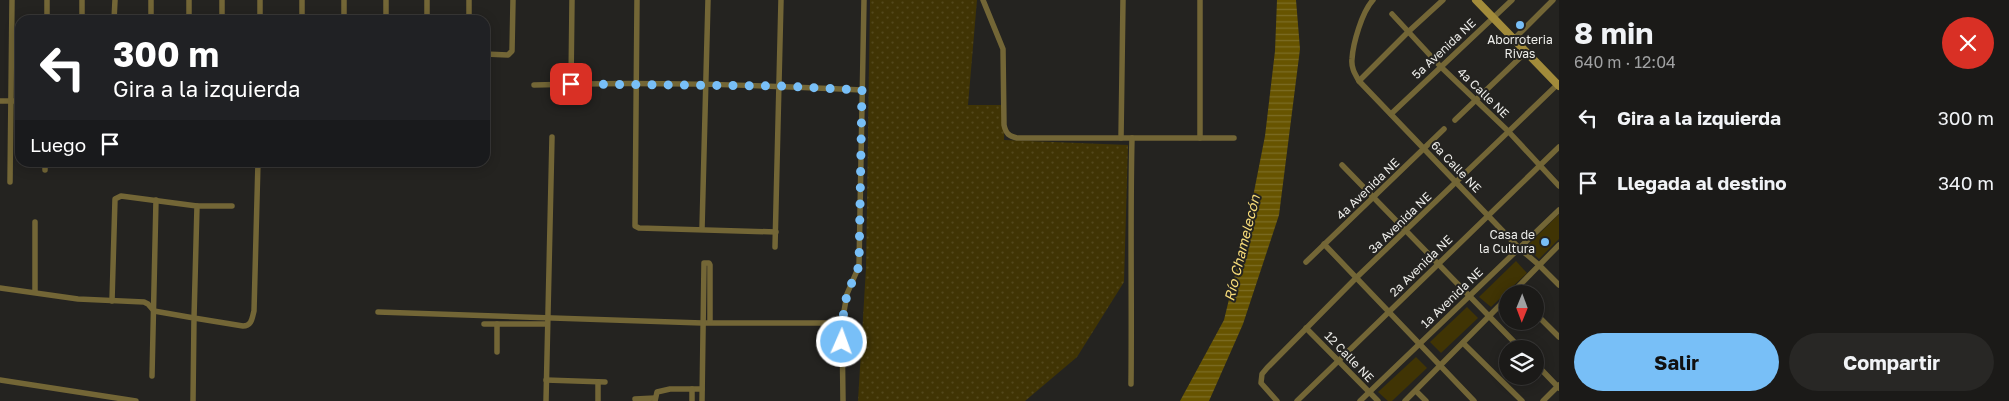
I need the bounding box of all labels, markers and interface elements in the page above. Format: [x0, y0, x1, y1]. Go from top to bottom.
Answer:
street label: 5a Avenida NE [1409, 15, 1479, 82]
text: 8 min [1574, 15, 1653, 51]
button: close [1942, 17, 1994, 69]
marker: Aborroteria Rivas [1514, 19, 1526, 31]
place label: Aborroteria Rivas [1487, 32, 1553, 61]
text: 300 m [113, 33, 219, 75]
icon: left [30, 35, 95, 100]
text: 640 m · 12:04 [1574, 52, 1676, 72]
pin [550, 63, 592, 105]
street label: 4a Calle NE [1454, 64, 1512, 121]
icon: arrive [557, 70, 585, 98]
text: Gira a la izquierda [113, 75, 301, 102]
icon: left [1574, 104, 1602, 132]
text: Gira a la izquierda [1617, 106, 1781, 129]
text: 300 m [1938, 106, 1994, 129]
icon: arrive [96, 130, 124, 158]
text: Luego [30, 133, 86, 156]
street label: 6a Calle NE [1428, 138, 1485, 196]
street label: 4a Avenida NE [1333, 155, 1402, 223]
icon: arrive [1574, 169, 1602, 197]
text: Llegada al destino [1617, 171, 1787, 194]
text: 340 m [1938, 171, 1994, 194]
street label: 3a Avenida NE [1365, 189, 1434, 256]
water label: Río Chamelecón [1220, 192, 1263, 303]
place label: Casa de la Cultura [1479, 227, 1535, 256]
street label: 2a Avenida NE [1386, 232, 1455, 299]
marker: Casa de la Cultura [1539, 236, 1551, 248]
street label: 1a Avenida NE [1417, 264, 1486, 331]
north arrow [1499, 285, 1544, 330]
map controls [1499, 285, 1544, 385]
position arrow [815, 315, 867, 367]
street label: 12 Calle NE [1321, 328, 1377, 385]
button: Salir [1574, 333, 1779, 391]
button: Compartir [1789, 333, 1994, 391]
button: layers [1499, 340, 1544, 385]

